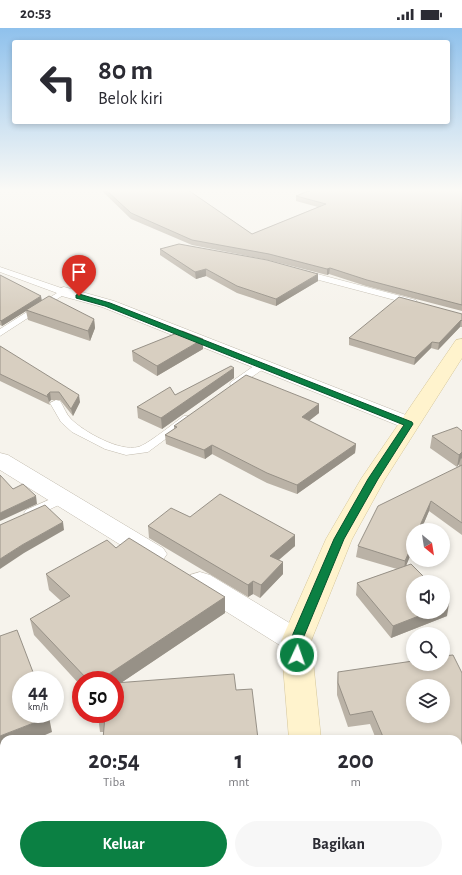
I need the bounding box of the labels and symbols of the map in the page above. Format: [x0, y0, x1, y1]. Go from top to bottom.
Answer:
pin [62, 255, 96, 296]
north arrow [406, 523, 450, 567]
position arrow [276, 634, 318, 676]
speed limit sign: 50 [72, 671, 124, 723]

